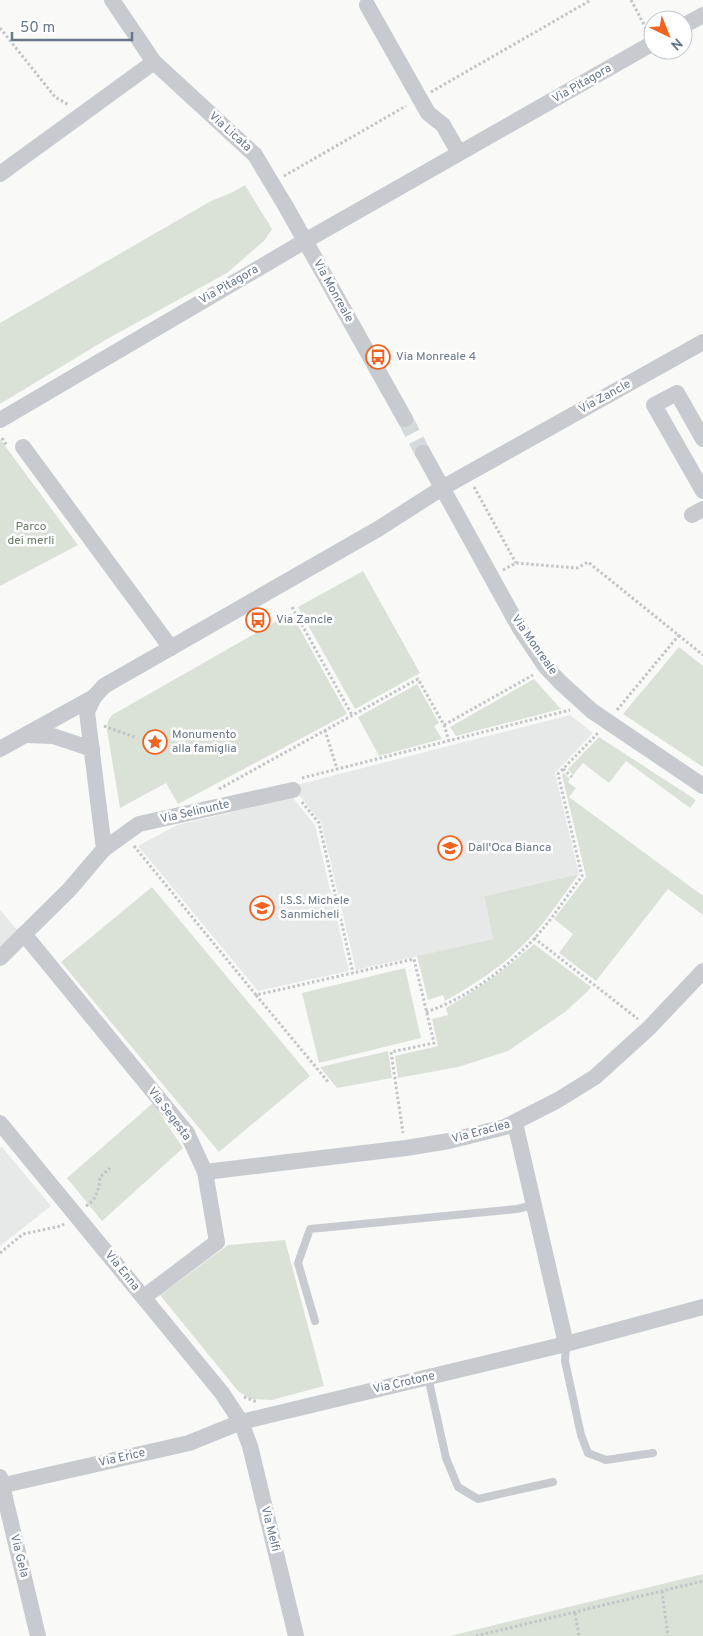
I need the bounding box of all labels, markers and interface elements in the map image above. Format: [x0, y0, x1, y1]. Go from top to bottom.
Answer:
scale bar [12, 10, 132, 42]
north arrow [643, 10, 693, 60]
text: 50 m [20, 19, 55, 38]
text: N [666, 34, 685, 53]
street label: Via Pitagora [550, 61, 614, 107]
street label: Via Licata [205, 108, 255, 156]
street label: Via Monreale [309, 257, 357, 325]
street label: Via Pitagora [197, 262, 261, 308]
bus stop icon: Via Monreale 4 [365, 344, 391, 370]
place label: Via Monreale 4 [396, 349, 476, 365]
street label: Via Zancle [576, 376, 634, 418]
park label: Parco dei merli [8, 519, 54, 549]
bus stop icon: Via Zancle [245, 607, 271, 633]
place label: Via Zancle [276, 612, 333, 628]
street label: Via Monreale [507, 612, 561, 678]
place label: Monumento alla famiglia [172, 727, 237, 757]
place icon: Monumento alla famiglia [142, 729, 168, 755]
street label: Via Selinunte [159, 796, 231, 828]
school or university icon: Dall'Oca Bianca [437, 835, 463, 861]
place label: Dall'Oca Bianca [468, 840, 551, 856]
place label: I.S.S. Michele Sanmicheli [280, 893, 349, 923]
school or university icon: I.S.S. Michele Sanmicheli [249, 895, 275, 921]
street label: Via Segesta [144, 1084, 194, 1144]
street label: Via Eraclea [450, 1117, 512, 1147]
street label: Via Enna [101, 1248, 143, 1294]
street label: Via Crotone [371, 1368, 437, 1398]
street label: Via Erice [97, 1445, 147, 1471]
street label: Via Melfi [257, 1505, 283, 1553]
street label: Via Gela [6, 1533, 32, 1579]

